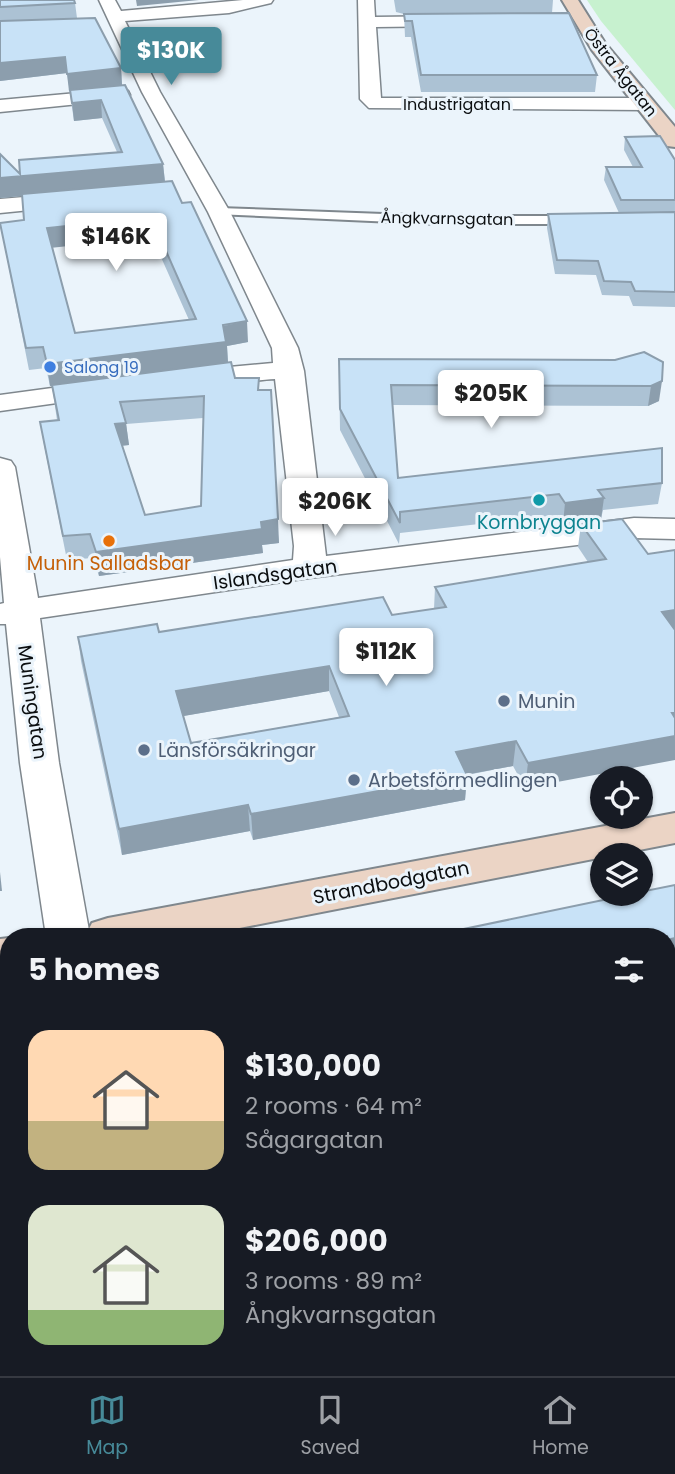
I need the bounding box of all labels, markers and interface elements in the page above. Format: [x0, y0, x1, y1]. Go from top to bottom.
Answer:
street label: Östra Ågatan [579, 23, 663, 122]
pin: $130K [122, 28, 220, 87]
text: $130K [137, 34, 205, 66]
street label: Industrigatan [403, 93, 511, 116]
street label: Ångkvarnsgatan [380, 206, 514, 231]
pin: $146K [67, 214, 165, 273]
text: $146K [81, 220, 151, 252]
place label: Salong 19 [64, 356, 139, 379]
marker: Salong 19 [42, 359, 58, 375]
pin: $205K [442, 370, 540, 430]
text: $205K [454, 377, 528, 409]
pin: $206K [286, 478, 384, 538]
text: $206K [298, 485, 372, 517]
marker: Kornbryggan [531, 492, 547, 508]
place label: Kornbryggan [477, 509, 601, 536]
marker: Munin Salladsbar [101, 533, 117, 549]
place label: Munin Salladsbar [27, 550, 191, 577]
street label: Islandsgatan [211, 552, 339, 597]
pin: $112K [337, 628, 435, 688]
text: $112K [355, 635, 417, 667]
street label: Muningatan [11, 643, 54, 761]
place label: Munin [518, 688, 576, 715]
marker: Munin [496, 693, 512, 709]
place label: Länsförsäkringar [158, 737, 316, 764]
marker: Länsförsäkringar [136, 742, 152, 758]
map controls [590, 766, 653, 906]
button: locate [590, 766, 653, 829]
place label: Arbetsförmedlingen [368, 767, 557, 794]
marker: Arbetsförmedlingen [346, 772, 362, 788]
button: layers [590, 843, 653, 906]
street label: Strandbodgatan [311, 854, 471, 911]
text: 5 homes [28, 948, 160, 991]
icon: filters [610, 951, 648, 989]
text: $130,000 [245, 1044, 381, 1087]
icon: home [84, 1058, 168, 1142]
text: 2 rooms · 64 m² [245, 1090, 422, 1122]
text: Sågargatan [245, 1124, 383, 1156]
text: $206,000 [245, 1219, 388, 1262]
icon: home [84, 1233, 168, 1317]
text: 3 rooms · 89 m² [245, 1265, 422, 1297]
text: Ångkvarnsgatan [245, 1299, 436, 1331]
tab: Map [86, 1391, 128, 1462]
tab: Saved [301, 1391, 360, 1462]
tab: Home [532, 1391, 589, 1462]

